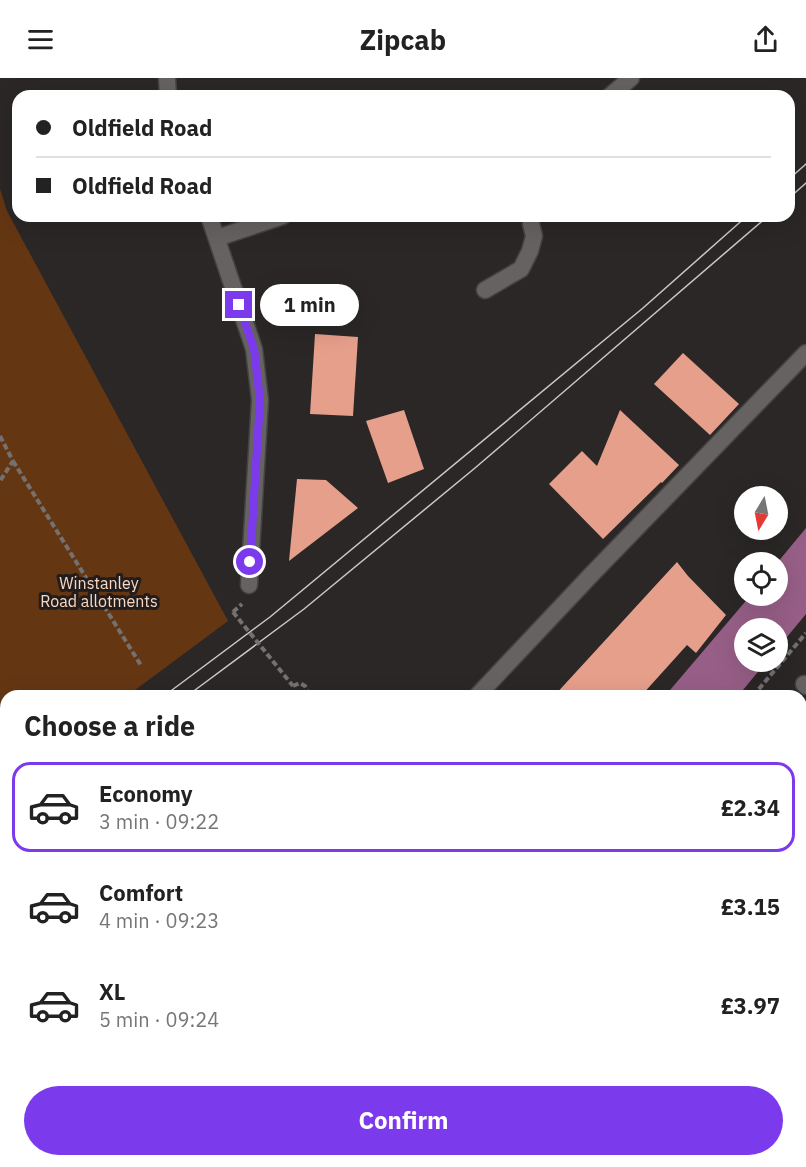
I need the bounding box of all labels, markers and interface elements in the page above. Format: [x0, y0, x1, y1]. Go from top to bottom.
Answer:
text: Zipcab [360, 22, 446, 57]
icon: menu [24, 23, 57, 56]
icon: share [749, 23, 782, 56]
text: Oldfield Road [72, 113, 212, 142]
text: Oldfield Road [72, 171, 212, 200]
callout: 1 min [260, 284, 359, 326]
route end [225, 291, 252, 318]
text: 1 min [283, 291, 336, 318]
north arrow [734, 486, 788, 540]
map controls [734, 486, 788, 672]
route start [236, 548, 263, 575]
button: locate [734, 552, 788, 606]
park label: Winstanley Road allotments [40, 573, 158, 611]
button: layers [734, 618, 788, 672]
text: Choose a ride [24, 708, 195, 743]
text: Economy [99, 779, 193, 808]
icon: car [27, 780, 81, 834]
text: £2.34 [721, 793, 780, 822]
text: 3 min · 09:22 [99, 808, 219, 835]
text: Comfort [99, 878, 183, 907]
icon: car [27, 879, 81, 933]
text: £3.15 [721, 892, 780, 921]
text: 4 min · 09:23 [99, 907, 219, 934]
text: XL [99, 977, 125, 1006]
icon: car [27, 978, 81, 1032]
text: £3.97 [721, 991, 780, 1020]
text: 5 min · 09:24 [99, 1006, 219, 1033]
button: Confirm [24, 1086, 783, 1155]

